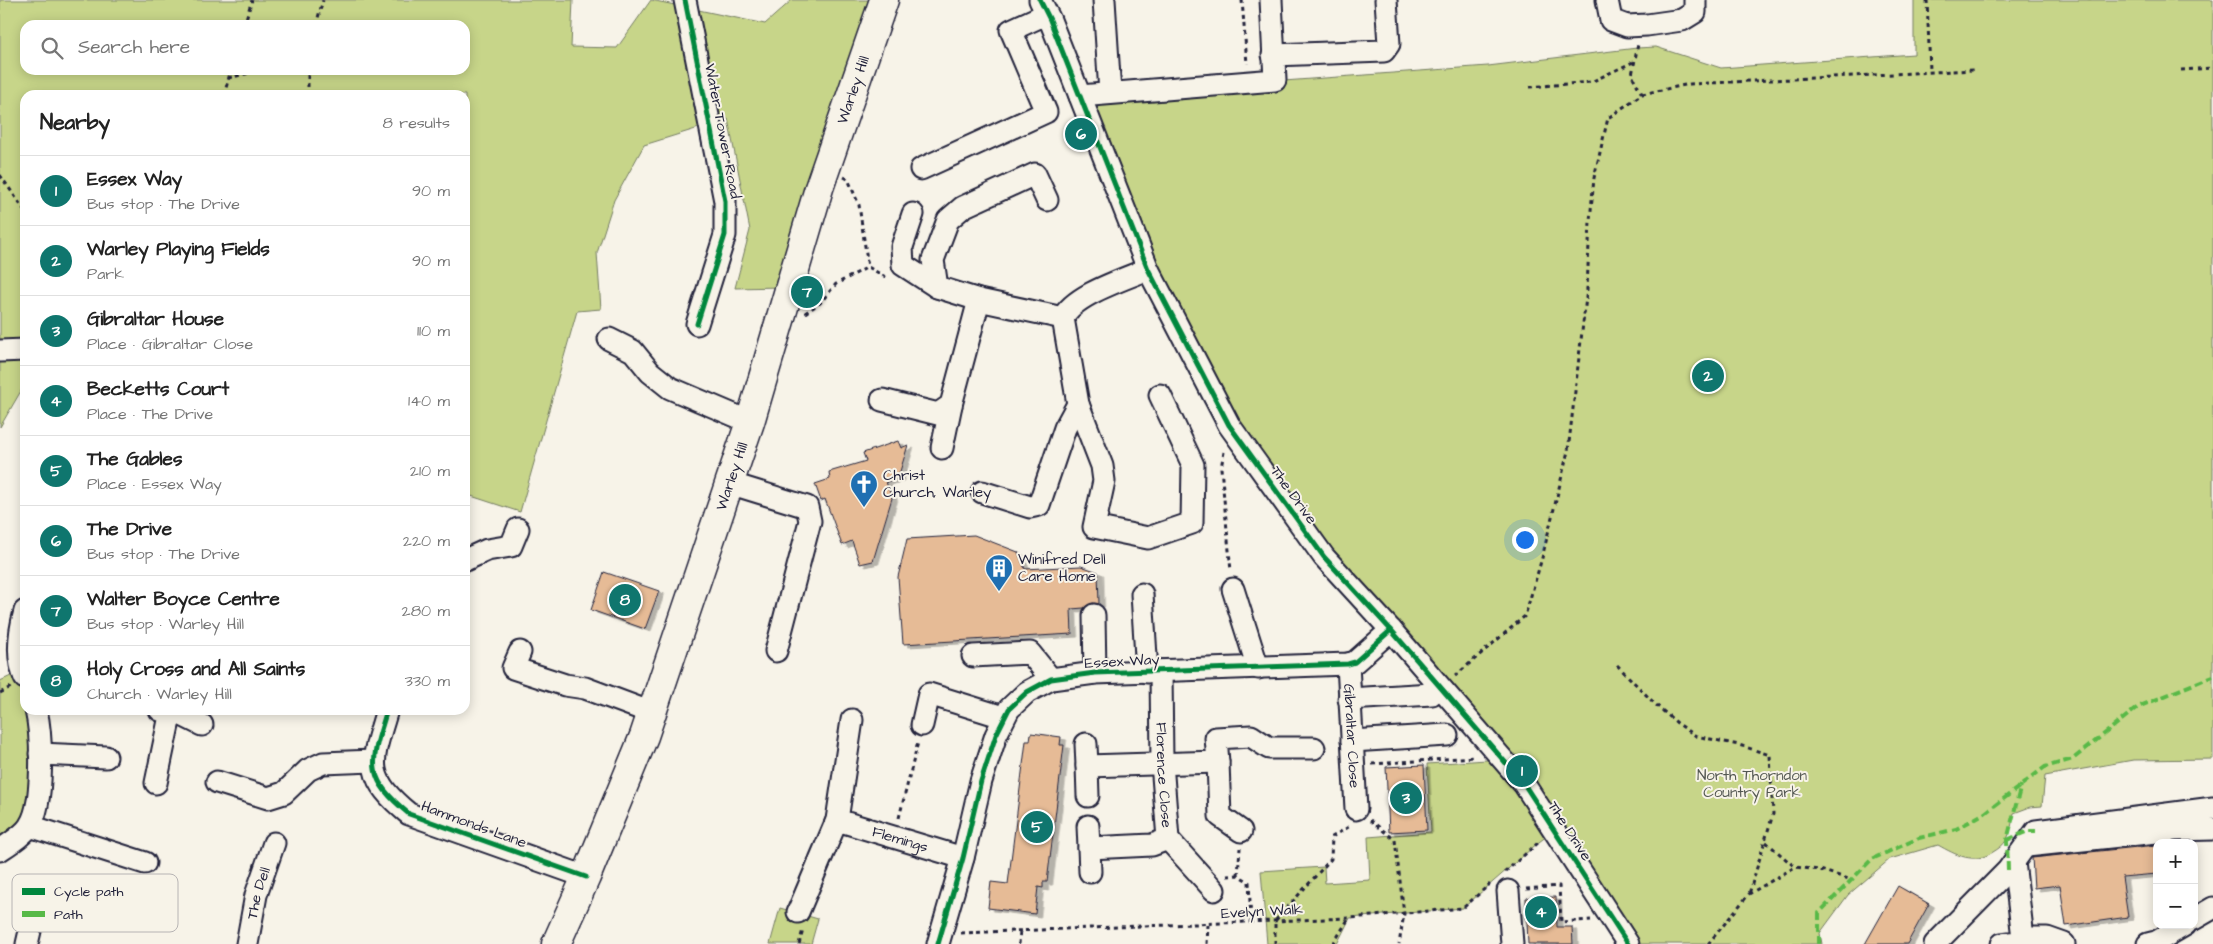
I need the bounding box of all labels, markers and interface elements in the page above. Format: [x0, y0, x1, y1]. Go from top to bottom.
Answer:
search box [20, 20, 470, 75]
icon: search [38, 34, 66, 62]
text: Search here [78, 34, 190, 61]
street label: Warley Hill [832, 53, 875, 127]
street label: Water Tower Road [699, 62, 746, 201]
text: Nearby [40, 108, 110, 137]
text: 8 results [383, 112, 450, 134]
pin: 6 [1065, 115, 1097, 153]
text: Essex Way [87, 166, 182, 193]
text: 1 [55, 180, 57, 202]
text: 90 m [412, 180, 450, 202]
text: Bus stop · The Drive [87, 193, 240, 215]
text: Warley Playing Fields [87, 236, 270, 263]
text: 2 [51, 250, 61, 272]
text: 90 m [412, 250, 450, 272]
text: Park [87, 263, 124, 285]
pin: 7 [791, 273, 823, 311]
text: Gibraltar House [87, 306, 224, 333]
text: 3 [52, 320, 60, 342]
text: 110 m [417, 320, 450, 342]
text: Place · Gibraltar Close [87, 333, 253, 355]
pin: 2 [1692, 357, 1724, 395]
text: Becketts Court [87, 376, 229, 403]
text: 4 [51, 390, 61, 412]
text: 140 m [408, 390, 450, 412]
text: Place · The Drive [87, 403, 213, 425]
street label: Warley Hill [711, 440, 753, 513]
text: The Gables [87, 446, 182, 473]
text: 5 [50, 460, 62, 482]
text: 210 m [410, 460, 450, 482]
street label: The Drive [1265, 462, 1322, 529]
place label: Christ Church, Warley [883, 465, 991, 504]
church icon: Christ Church, Warley [849, 469, 879, 508]
text: Place · Essex Way [87, 473, 222, 495]
text: The Drive [87, 516, 172, 543]
your location [1512, 527, 1538, 553]
text: 6 [51, 530, 61, 552]
text: 220 m [403, 530, 450, 552]
text: Bus stop · The Drive [87, 543, 240, 565]
place label: Winifred Dell Care Home [1018, 549, 1106, 587]
building icon: Winifred Dell Care Home [984, 553, 1014, 592]
pin: 8 [609, 581, 641, 619]
text: Walter Boyce Centre [87, 586, 280, 613]
text: 7 [51, 600, 61, 622]
text: 280 m [402, 600, 450, 622]
text: Bus stop · Warley Hill [87, 613, 244, 635]
street label: Essex Way [1084, 649, 1160, 675]
text: Holy Cross and All Saints [87, 656, 305, 683]
text: 8 [51, 670, 61, 692]
text: 330 m [405, 670, 450, 692]
text: Church · Warley Hill [87, 683, 232, 705]
street label: Gibraltar Close [1338, 683, 1365, 789]
street label: Florence Close [1151, 722, 1177, 829]
pin: 1 [1506, 752, 1538, 790]
park label: North Thorndon Country Park [1697, 765, 1808, 804]
pin: 3 [1390, 779, 1422, 817]
street label: Hammonds Lane [418, 796, 530, 853]
street label: The Drive [1543, 797, 1597, 865]
pin: 5 [1021, 808, 1053, 846]
street label: Flemings [869, 821, 931, 858]
map controls [2153, 839, 2198, 929]
button: + [2153, 839, 2198, 884]
street label: The Dell [242, 864, 276, 921]
legend [12, 874, 178, 932]
text: Cycle path [54, 882, 123, 902]
button: − [2153, 884, 2198, 929]
pin: 4 [1525, 893, 1557, 931]
street label: Evelyn Walk [1220, 899, 1304, 925]
text: Path [54, 905, 83, 925]

